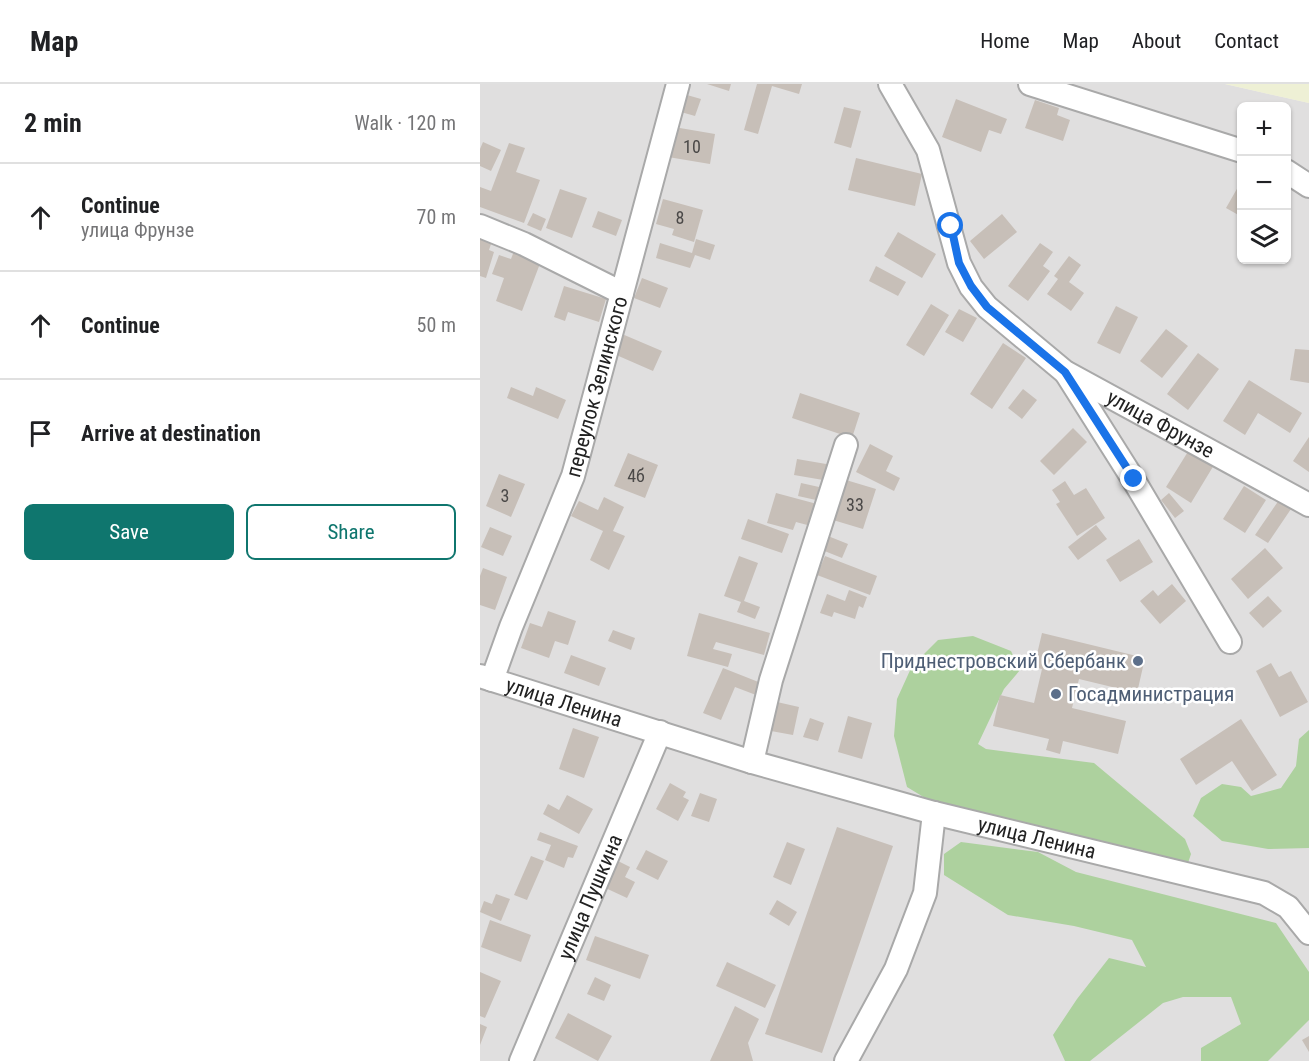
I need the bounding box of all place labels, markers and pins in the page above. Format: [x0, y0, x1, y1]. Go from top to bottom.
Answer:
place label: Приднестровский Сбербанк [881, 649, 1126, 673]
marker: Приднестровский Сбербанк [1131, 654, 1145, 668]
place label: Госадминистрация [1068, 682, 1234, 706]
marker: Госадминистрация [1049, 687, 1063, 701]

